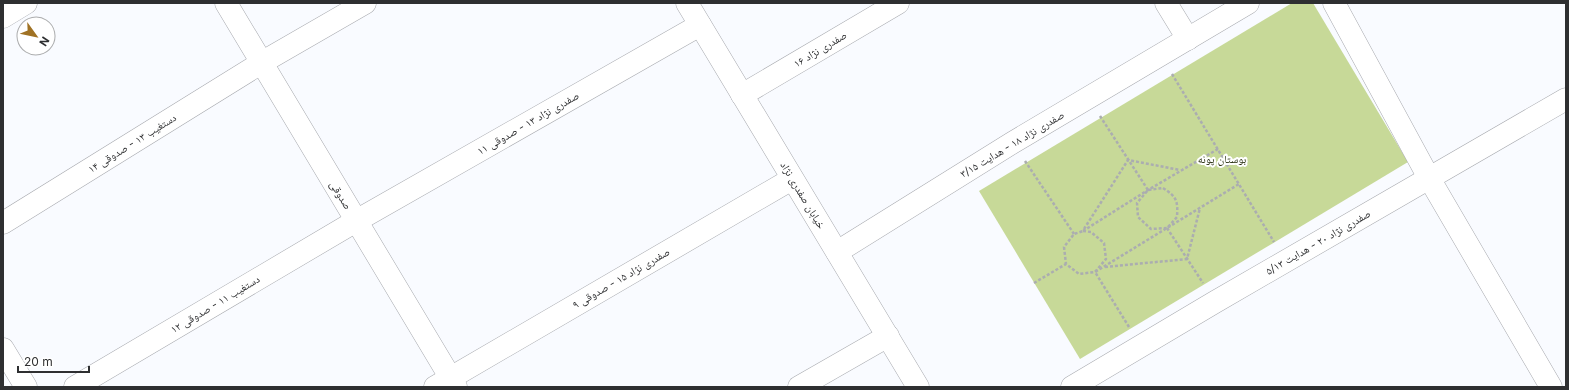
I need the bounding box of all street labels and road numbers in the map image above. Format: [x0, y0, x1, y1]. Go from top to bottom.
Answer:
street label: صفدری نژاد ۱۶ [791, 28, 849, 70]
street label: صفدری نژاد ۱۳ - صدوقی ۱۱ [475, 88, 581, 158]
street label: صفدری نژاد ۱۸ - هدایت ۳/۱۵ [957, 107, 1067, 181]
street label: دستغیب ۱۳ - صدوقی ۱۴ [85, 110, 179, 176]
street label: خیابان صفدری نژاد [777, 159, 829, 231]
street label: صدوقی [327, 178, 355, 212]
street label: صفدری نژاد ۲۰ - هدایت ۵/۱۳ [1263, 206, 1373, 278]
street label: صفدری نژاد ۱۵ - صدوقی ۹ [570, 244, 672, 312]
street label: دستغیب ۱۱ - صدوقی ۱۲ [168, 272, 263, 336]

